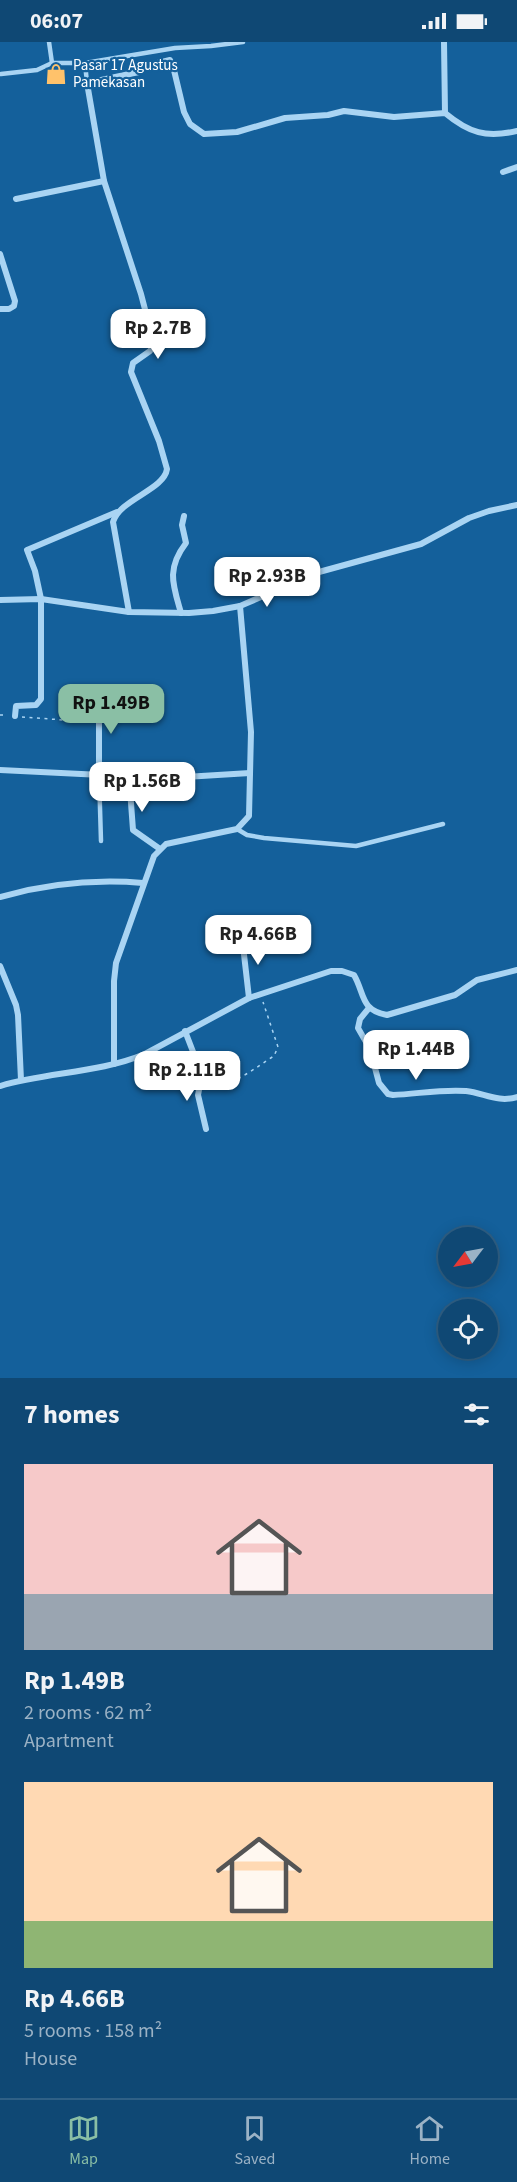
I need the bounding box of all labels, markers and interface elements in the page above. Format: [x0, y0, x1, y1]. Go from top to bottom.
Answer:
text: 06:07 [30, 5, 83, 37]
place label: Pasar 17 Agustus Pamekasan [73, 55, 178, 93]
shop icon: Pasar 17 Agustus Pamekasan [44, 62, 68, 86]
pin: Rp 2.7B [103, 309, 213, 360]
text: Rp 2.7B [125, 314, 191, 342]
pin: Rp 2.93B [205, 557, 329, 608]
text: Rp 2.93B [228, 562, 306, 590]
pin: Rp 1.49B [49, 684, 173, 735]
text: Rp 1.49B [72, 689, 150, 717]
pin: Rp 1.56B [80, 762, 204, 813]
text: Rp 1.56B [103, 767, 181, 795]
pin: Rp 4.66B [196, 915, 320, 966]
text: Rp 4.66B [219, 920, 297, 948]
pin: Rp 1.44B [354, 1030, 478, 1081]
text: Rp 1.44B [377, 1035, 455, 1063]
pin: Rp 2.11B [125, 1051, 249, 1102]
text: Rp 2.11B [148, 1056, 226, 1084]
north arrow [438, 1227, 498, 1287]
map controls [438, 1227, 498, 1359]
button: locate [438, 1299, 498, 1359]
text: 7 homes [24, 1396, 119, 1433]
icon: filters [460, 1398, 493, 1431]
icon: home [205, 1503, 313, 1611]
text: Rp 1.49B [24, 1662, 125, 1699]
text: 2 rooms · 62 m² [24, 1699, 152, 1727]
text: Apartment [24, 1727, 114, 1755]
icon: home [205, 1821, 313, 1929]
text: Rp 4.66B [24, 1980, 125, 2017]
text: 5 rooms · 158 m² [24, 2017, 162, 2045]
text: House [24, 2045, 77, 2073]
tab: Map [67, 2112, 100, 2170]
tab: Saved [234, 2112, 275, 2170]
tab: Home [410, 2112, 450, 2170]

